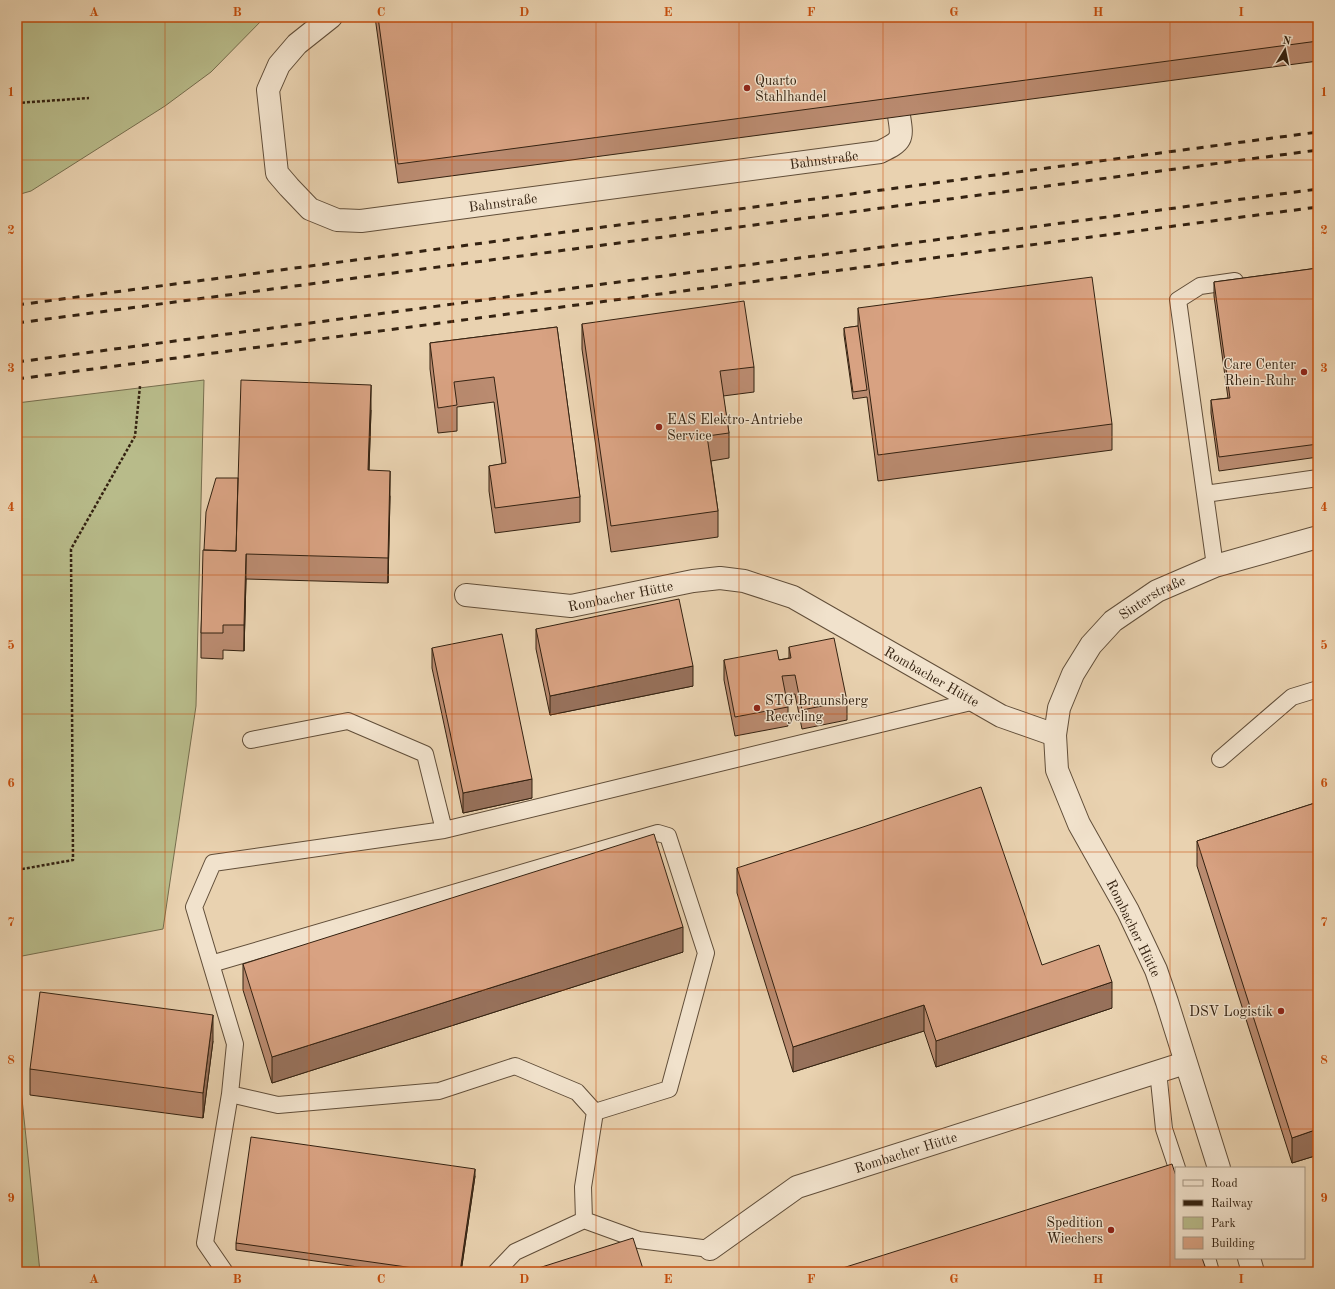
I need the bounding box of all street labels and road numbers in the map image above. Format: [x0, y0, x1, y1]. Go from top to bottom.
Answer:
street label: Bahnstraße [789, 149, 859, 172]
street label: Bahnstraße [468, 192, 538, 215]
street label: Sinterstraße [1117, 574, 1188, 623]
street label: Rombacher Hütte [567, 579, 674, 614]
street label: Rombacher Hütte [882, 645, 981, 710]
street label: Rombacher Hütte [1103, 877, 1163, 979]
street label: Rombacher Hütte [853, 1130, 959, 1176]

